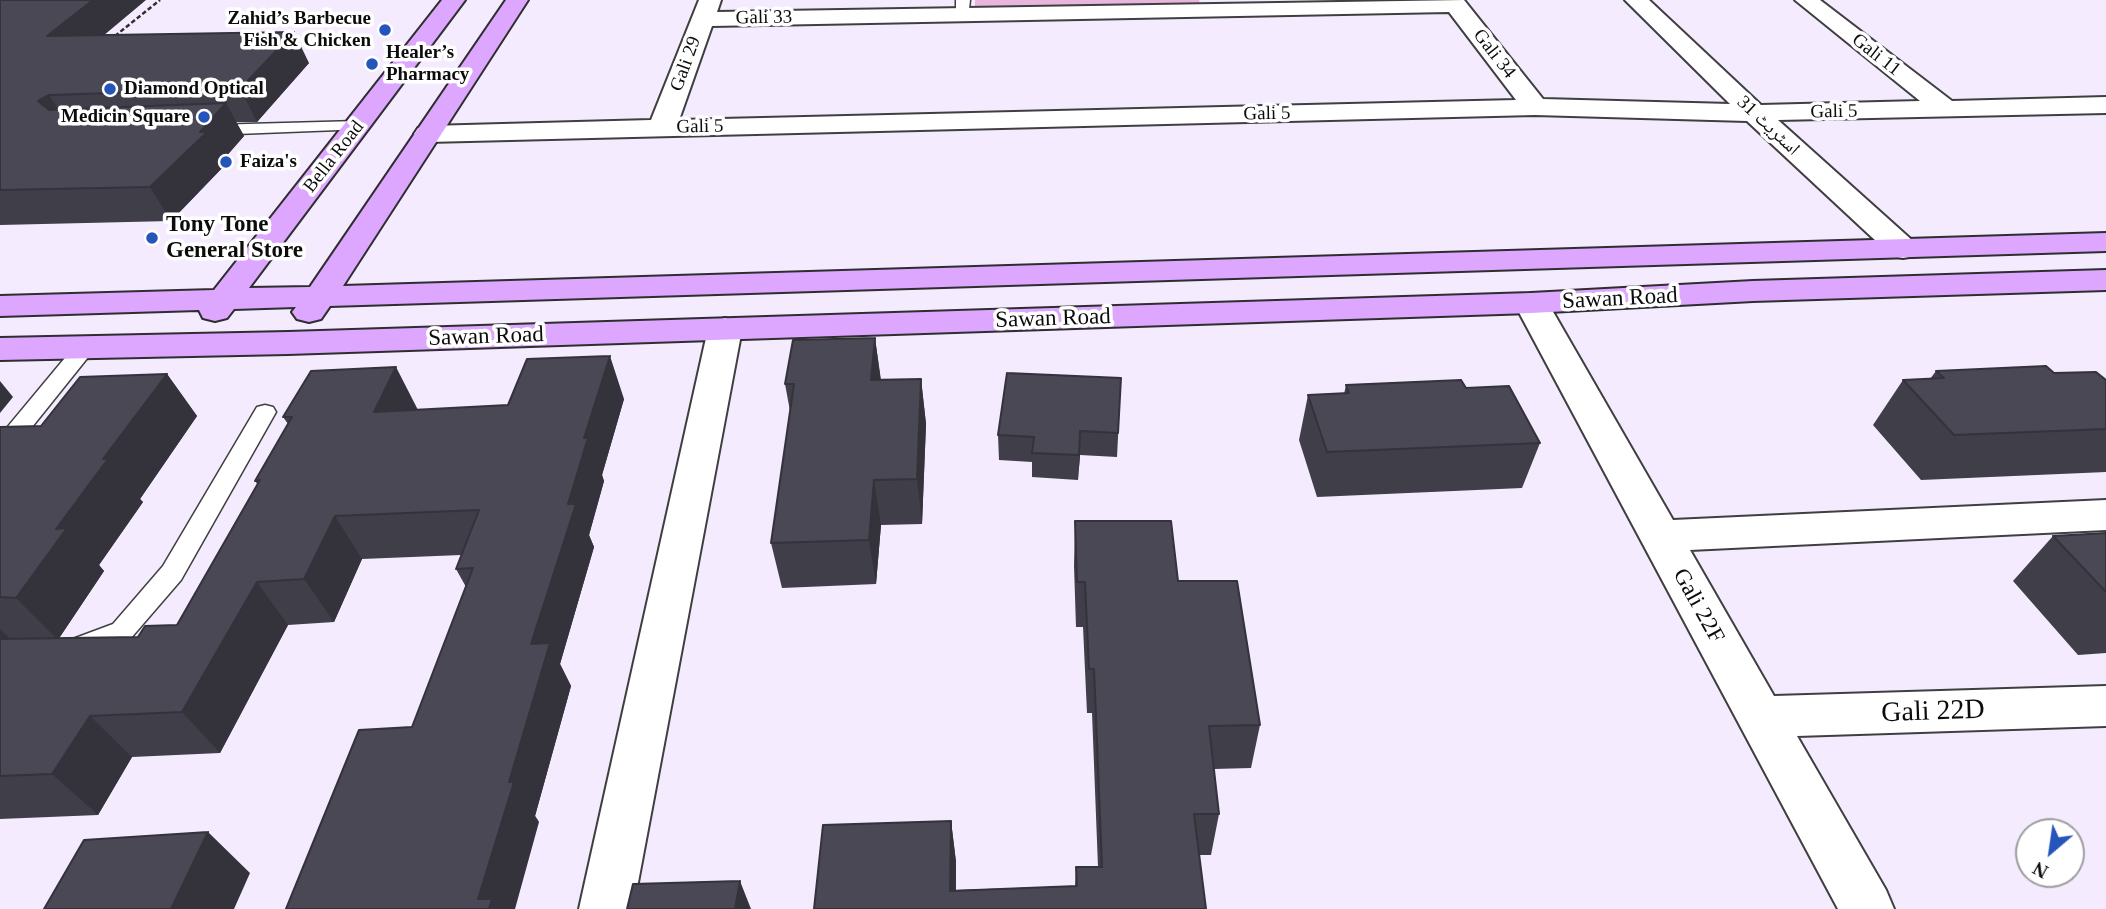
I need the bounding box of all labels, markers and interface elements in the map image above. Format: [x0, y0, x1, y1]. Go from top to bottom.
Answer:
street label: Gali 33 [736, 6, 792, 30]
place label: Zahid’s Barbecue Fish & Chicken [228, 8, 371, 52]
marker: Zahid’s Barbecue Fish & Chicken [377, 22, 393, 38]
street label: Gali 34 [1468, 25, 1520, 83]
street label: Gali 11 [1847, 29, 1905, 81]
street label: Gali 29 [666, 34, 706, 94]
place label: Healer’s Pharmacy [386, 42, 469, 86]
marker: Healer’s Pharmacy [364, 56, 380, 72]
place label: Diamond Optical [124, 78, 264, 100]
marker: Diamond Optical [102, 81, 118, 97]
street label: اسٹریٹ 31 [1732, 91, 1804, 161]
street label: Gali 5 [1810, 100, 1858, 124]
street label: Gali 5 [1243, 102, 1291, 126]
place label: Medicin Square [61, 106, 190, 128]
marker: Medicin Square [196, 109, 212, 125]
street label: Gali 5 [676, 115, 724, 139]
street label: Bella Road [299, 117, 369, 197]
place label: Faiza's [240, 151, 297, 173]
marker: Faiza's [218, 154, 234, 170]
place label: Tony Tone General Store [166, 211, 303, 265]
marker: Tony Tone General Store [144, 230, 160, 246]
street label: Sawan Road [1562, 282, 1678, 316]
street label: Sawan Road [995, 303, 1111, 335]
street label: Sawan Road [428, 321, 544, 353]
street label: Gali 22F [1666, 564, 1730, 648]
street label: Gali 22D [1881, 693, 1985, 731]
north arrow [2015, 818, 2085, 888]
text: N [2029, 858, 2052, 883]

